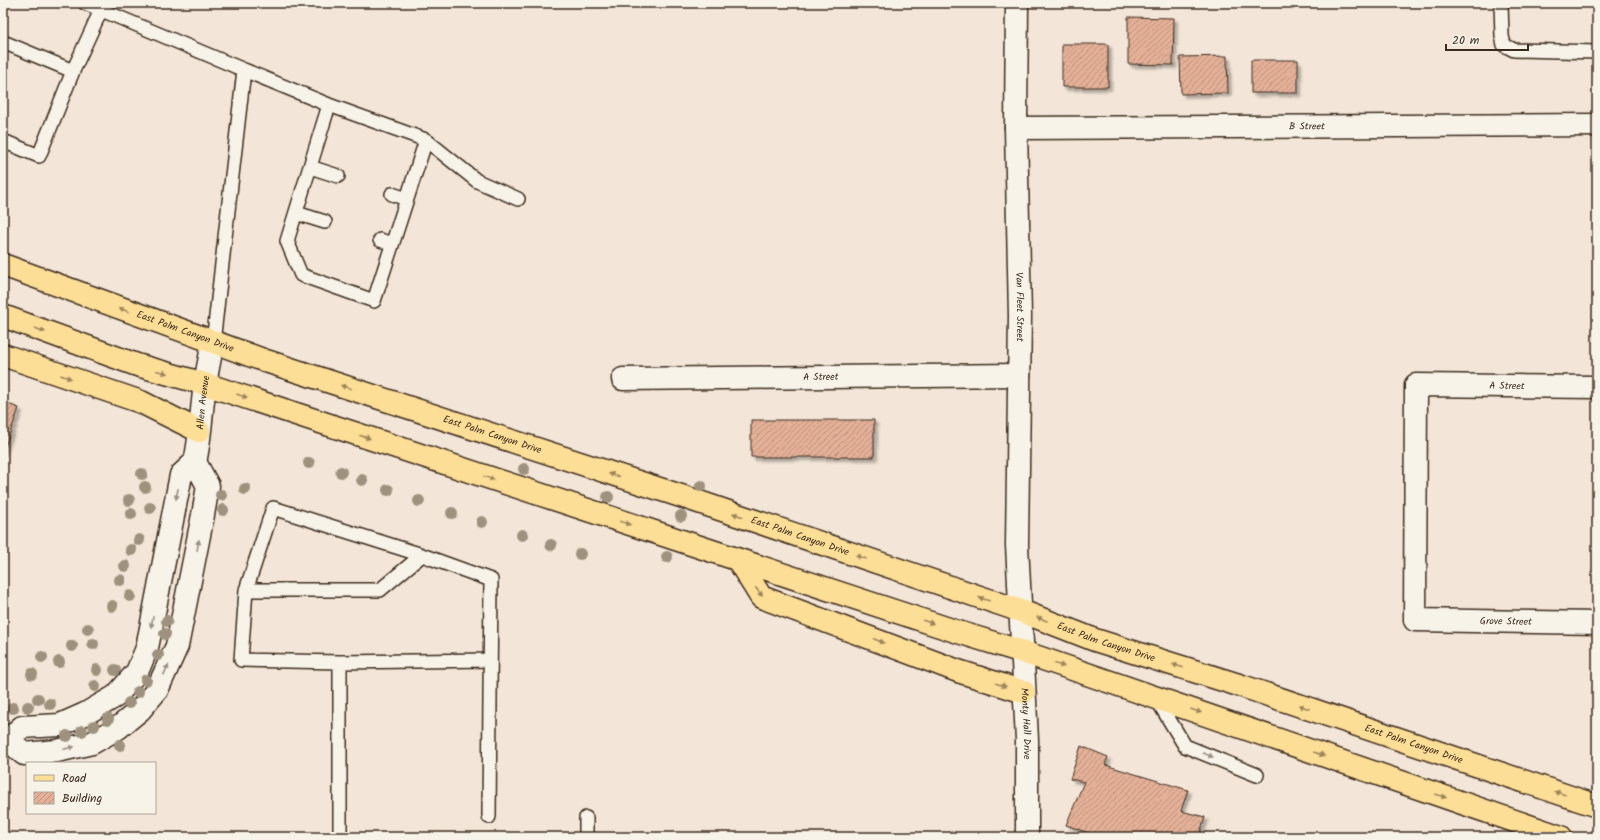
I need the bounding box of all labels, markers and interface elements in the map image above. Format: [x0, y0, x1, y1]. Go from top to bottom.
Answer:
scale bar [1446, 26, 1528, 52]
text: 20 m [1452, 31, 1480, 50]
street label: B Street [1289, 118, 1325, 135]
street label: Van Fleet Street [1011, 272, 1028, 342]
one-way arrow [118, 306, 130, 312]
street label: East Palm Canyon Drive [134, 306, 237, 357]
one-way arrow [34, 327, 46, 333]
street label: A Street [803, 369, 839, 385]
one-way arrow [156, 370, 169, 376]
one-way arrow [61, 374, 73, 380]
street label: Allen Avenue [192, 374, 214, 430]
street label: A Street [1489, 378, 1525, 394]
one-way arrow [340, 384, 352, 390]
one-way arrow [236, 394, 248, 400]
street label: East Palm Canyon Drive [441, 411, 544, 458]
one-way arrow [360, 434, 372, 440]
one-way arrow [608, 471, 620, 477]
one-way arrow [483, 475, 495, 481]
one-way arrow [174, 488, 180, 500]
one-way arrow [731, 512, 743, 518]
street label: East Palm Canyon Drive [749, 512, 852, 560]
one-way arrow [620, 520, 632, 526]
one-way arrow [195, 539, 201, 551]
one-way arrow [854, 554, 866, 560]
one-way arrow [755, 587, 764, 598]
one-way arrow [977, 596, 989, 602]
street label: Grove Street [1480, 613, 1532, 630]
one-way arrow [149, 616, 155, 628]
one-way arrow [1035, 616, 1047, 622]
street label: East Palm Canyon Drive [1055, 618, 1158, 666]
one-way arrow [922, 620, 934, 626]
one-way arrow [873, 639, 885, 645]
one-way arrow [1054, 662, 1066, 668]
one-way arrow [1172, 663, 1184, 669]
one-way arrow [163, 664, 169, 676]
one-way arrow [995, 682, 1007, 688]
street label: Monty Hall Drive [1016, 688, 1035, 760]
one-way arrow [1298, 704, 1310, 710]
one-way arrow [1190, 709, 1202, 715]
street label: East Palm Canyon Drive [1362, 720, 1465, 768]
one-way arrow [63, 745, 75, 751]
one-way arrow [1313, 751, 1325, 757]
one-way arrow [1202, 753, 1214, 759]
legend [26, 762, 156, 814]
text: Road [62, 769, 87, 788]
text: Building [62, 789, 102, 808]
one-way arrow [1554, 790, 1566, 796]
one-way arrow [1436, 793, 1448, 799]

